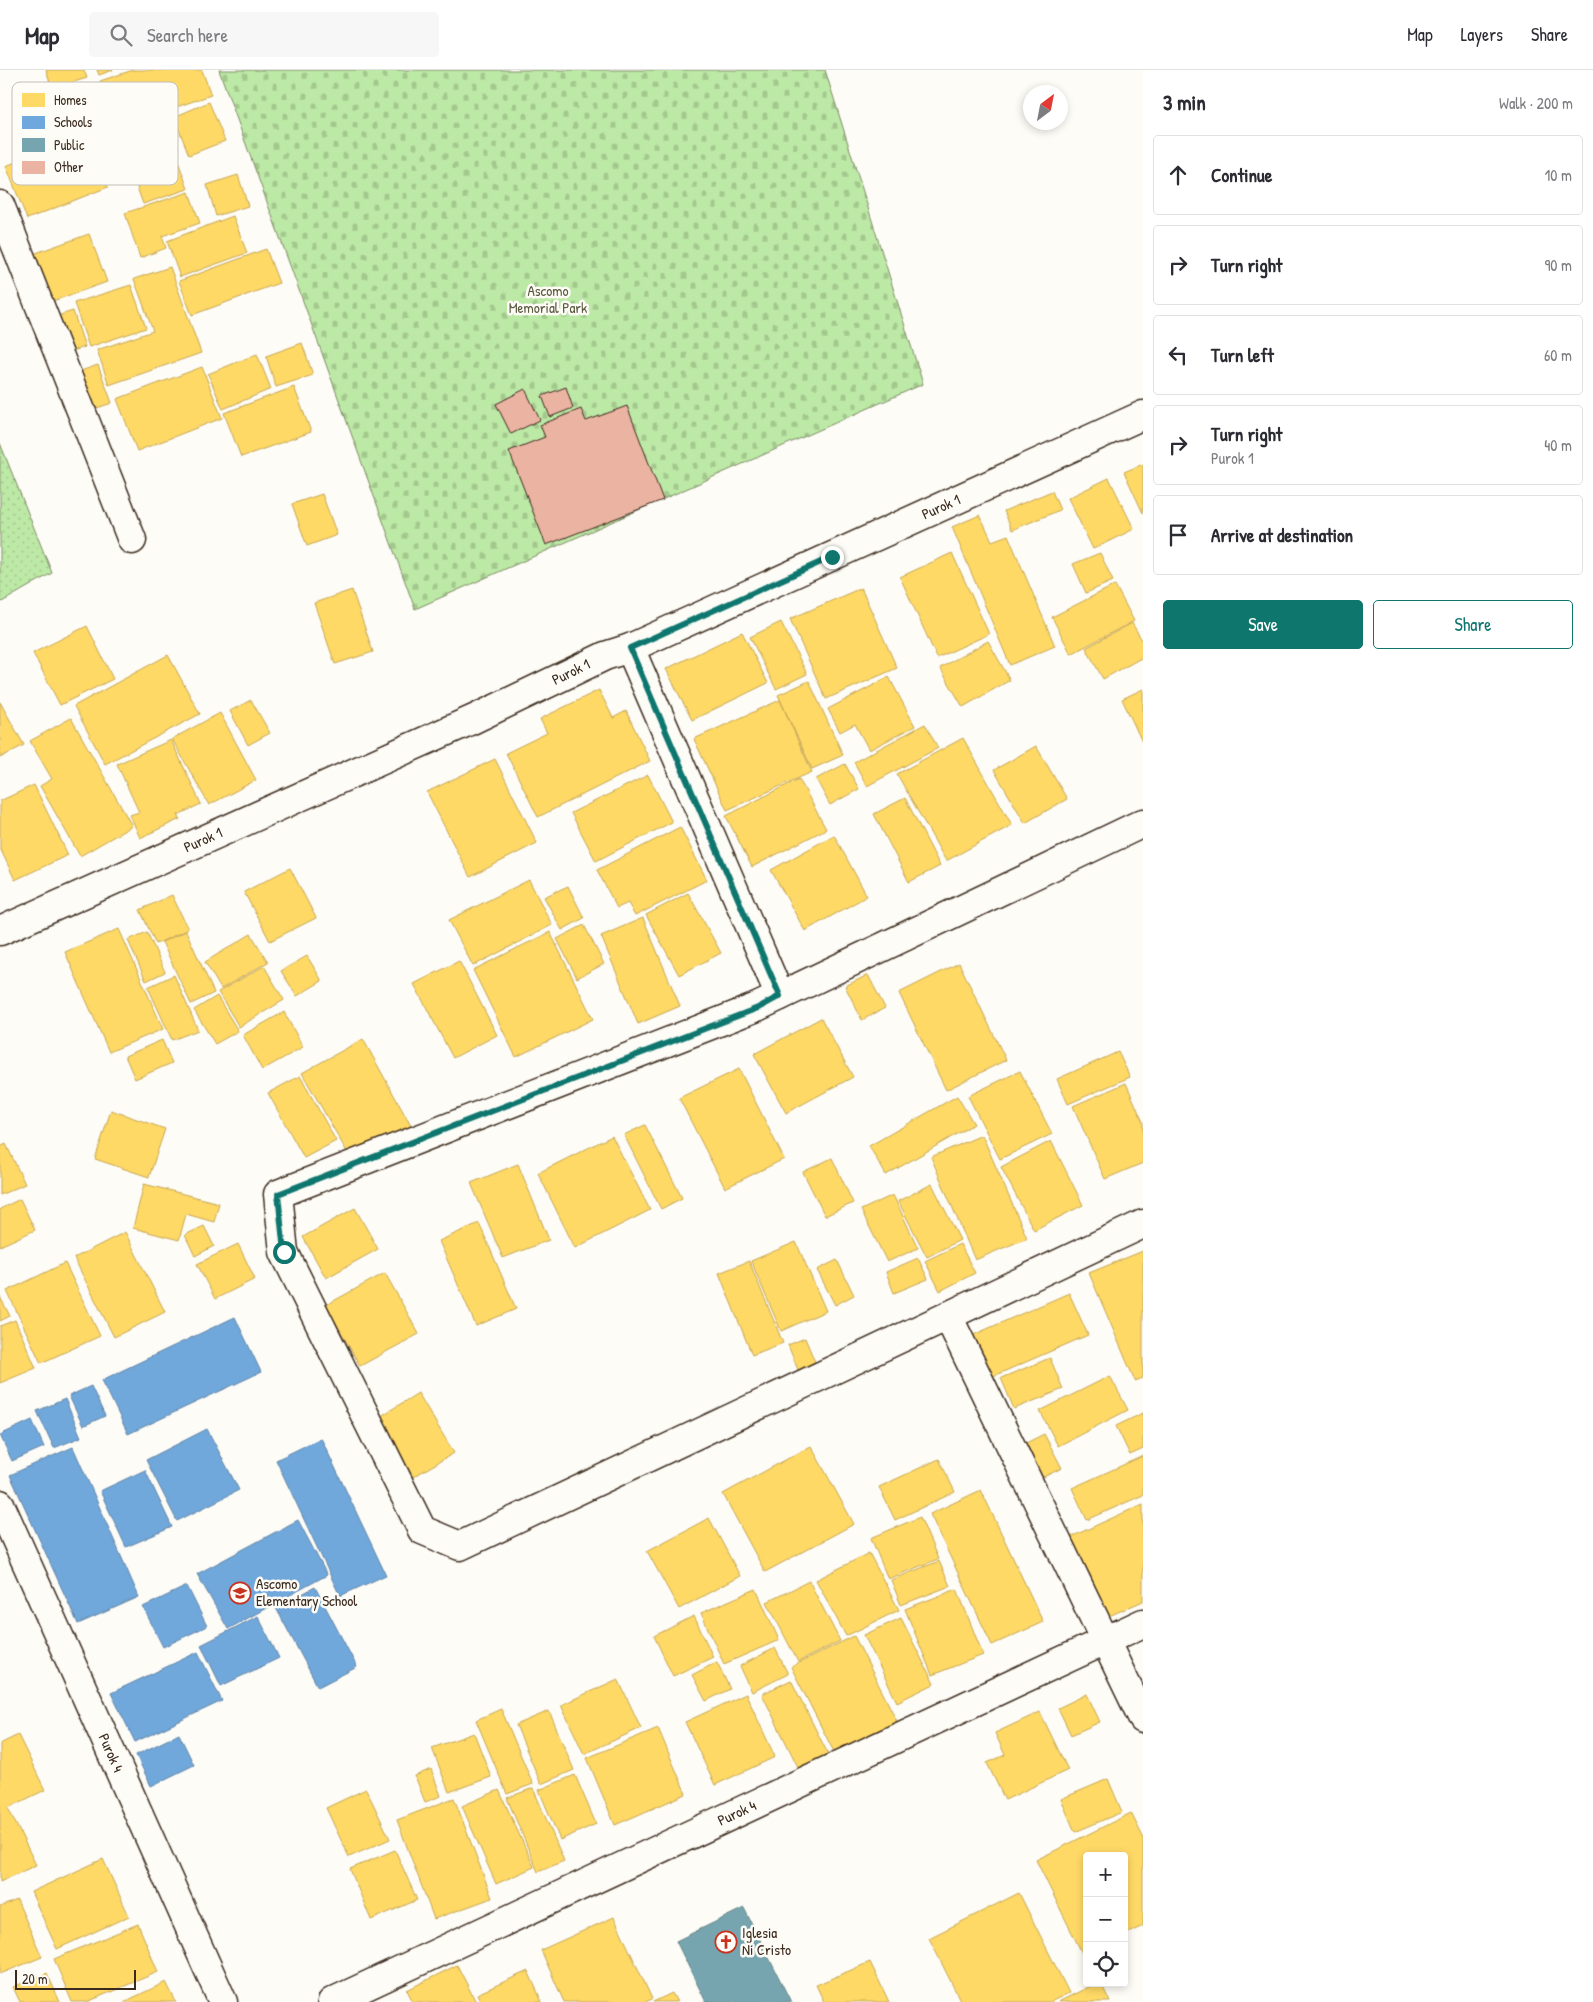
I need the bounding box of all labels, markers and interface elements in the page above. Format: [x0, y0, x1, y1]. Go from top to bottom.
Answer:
search box [89, 12, 439, 57]
text: Map [25, 19, 59, 51]
icon: search [107, 21, 135, 49]
text: Search here [147, 22, 228, 48]
text: Map [1407, 22, 1433, 47]
text: Layers [1461, 22, 1503, 47]
text: Share [1531, 22, 1568, 47]
legend [12, 82, 178, 185]
north arrow [1023, 85, 1068, 130]
text: 3 min [1163, 88, 1206, 117]
text: Homes [54, 90, 87, 109]
text: Walk · 200 m [1499, 92, 1573, 114]
text: Schools [54, 112, 92, 131]
text: Public [54, 135, 85, 154]
text: Other [54, 157, 84, 176]
icon: ahead [1164, 161, 1192, 189]
text: Continue [1211, 162, 1272, 188]
text: 10 m [1544, 164, 1572, 186]
icon: right [1164, 251, 1192, 279]
text: Turn right [1211, 252, 1282, 278]
text: 90 m [1544, 254, 1572, 276]
park label: Ascomo Memorial Park [509, 280, 587, 318]
icon: left [1164, 341, 1192, 369]
text: Turn left [1211, 342, 1274, 368]
text: 60 m [1544, 344, 1572, 366]
text: Turn right [1211, 421, 1282, 447]
icon: right [1164, 431, 1192, 459]
text: 40 m [1544, 434, 1572, 456]
text: Purok 1 [1211, 447, 1254, 469]
street label: Purok 1 [918, 489, 963, 524]
icon: arrive [1164, 521, 1192, 549]
text: Arrive at destination [1211, 522, 1353, 548]
route end [821, 546, 844, 569]
button: Save [1163, 600, 1363, 649]
button: Share [1373, 600, 1573, 649]
street label: Purok 1 [548, 653, 593, 690]
street label: Purok 1 [180, 822, 225, 857]
route start [273, 1241, 296, 1264]
place label: Ascomo Elementary School [256, 1573, 357, 1611]
school or university icon: Ascomo Elementary School [228, 1581, 252, 1605]
street label: Purok 4 [94, 1730, 129, 1776]
street label: Purok 4 [714, 1794, 760, 1831]
map controls [1083, 1852, 1128, 1987]
button: + [1083, 1852, 1128, 1897]
button: − [1083, 1897, 1128, 1942]
place label: Iglesia Ni Cristo [742, 1922, 791, 1960]
church icon: Iglesia Ni Cristo [714, 1930, 738, 1954]
button: locate [1083, 1942, 1128, 1987]
scale bar [15, 1967, 136, 1990]
text: 20 m [22, 1969, 48, 1988]

